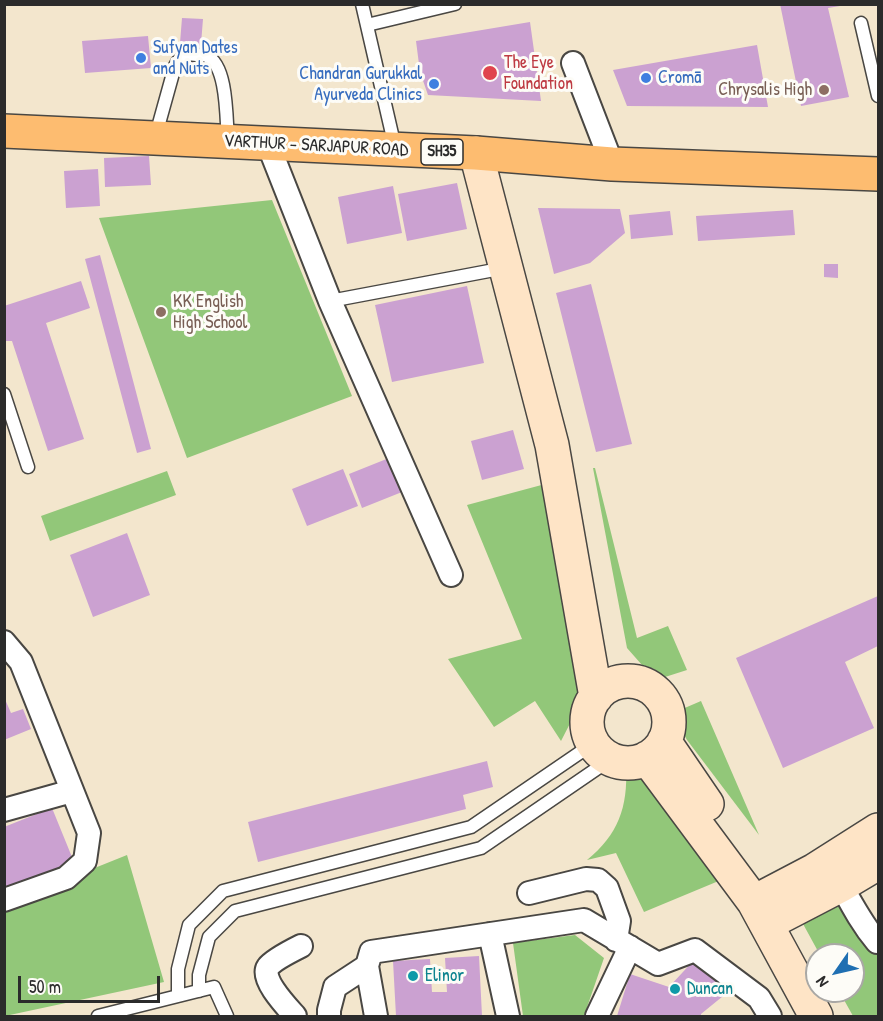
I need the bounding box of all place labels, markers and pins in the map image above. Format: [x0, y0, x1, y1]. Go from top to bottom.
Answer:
place label: Sufyan Dates and Nuts [153, 37, 238, 80]
marker: Sufyan Dates and Nuts [134, 51, 148, 65]
place label: The Eye Foundation [504, 52, 573, 94]
place label: Chandran Gurukkal Ayurveda Clinics [299, 63, 422, 106]
marker: The Eye Foundation [481, 64, 499, 82]
place label: Cromā [658, 67, 701, 89]
marker: Cromā [639, 71, 653, 85]
marker: Chandran Gurukkal Ayurveda Clinics [427, 77, 441, 91]
place label: Chrysalis High [718, 79, 812, 101]
marker: Chrysalis High [817, 83, 831, 97]
place label: KK English High School [173, 291, 247, 334]
marker: KK English High School [154, 305, 168, 319]
place label: Elinor [425, 965, 464, 987]
marker: Elinor [406, 969, 420, 983]
place label: Duncan [687, 978, 733, 1000]
marker: Duncan [668, 982, 682, 996]

